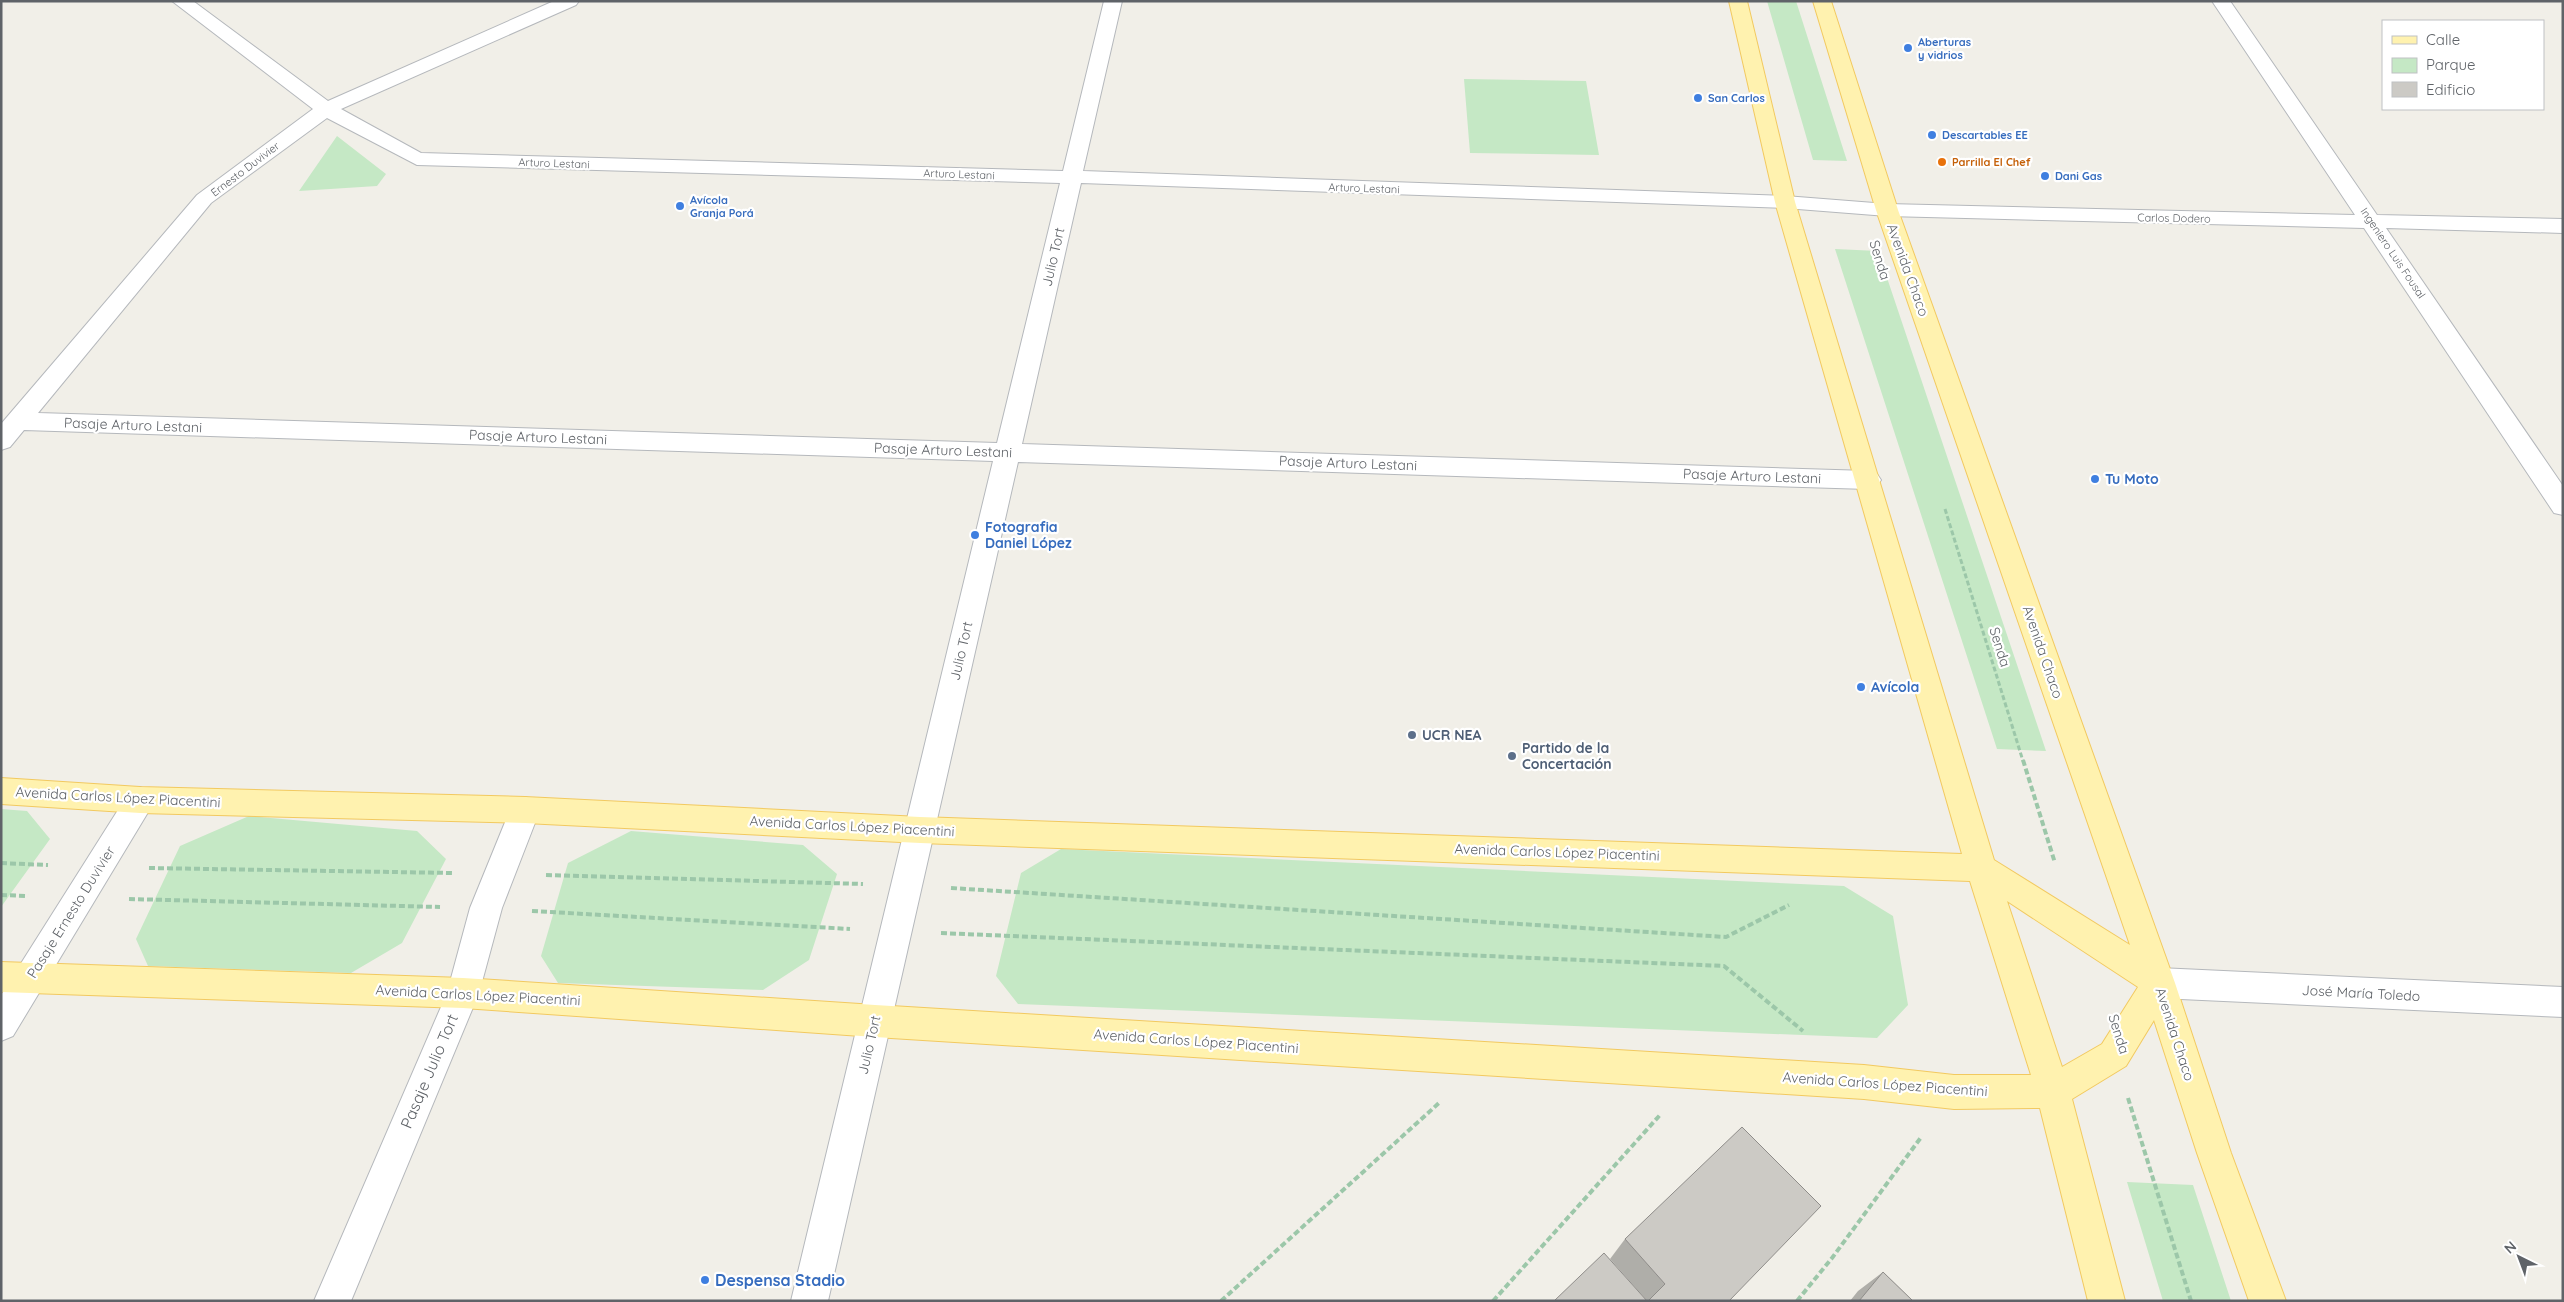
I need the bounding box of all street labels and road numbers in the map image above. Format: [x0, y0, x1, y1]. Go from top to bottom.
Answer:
street label: Ernesto Duvivier [208, 138, 283, 199]
street label: Arturo Lestani [518, 155, 590, 171]
street label: Arturo Lestani [923, 166, 995, 182]
street label: Arturo Lestani [1328, 180, 1400, 196]
street label: Ingeniero Luis Fousal [2357, 205, 2429, 301]
street label: Carlos Dodero [2137, 210, 2211, 226]
street label: Avenida Chaco [1883, 221, 1933, 319]
street label: Julio Tort [1037, 226, 1069, 288]
street label: Senda [1865, 238, 1895, 282]
street label: Pasaje Arturo Lestani [64, 414, 202, 436]
street label: Pasaje Arturo Lestani [469, 426, 607, 448]
street label: Pasaje Arturo Lestani [874, 439, 1012, 461]
street label: Pasaje Arturo Lestani [1279, 452, 1417, 474]
street label: Pasaje Arturo Lestani [1683, 465, 1821, 487]
street label: Avenida Chaco [2019, 603, 2067, 701]
street label: Julio Tort [945, 620, 977, 682]
street label: Senda [1985, 625, 2015, 669]
street label: Avenida Carlos López Piacentini [15, 783, 221, 811]
street label: Avenida Carlos López Piacentini [749, 812, 955, 840]
street label: Avenida Carlos López Piacentini [1454, 839, 1660, 865]
street label: Pasaje Ernesto Duvivier [23, 842, 119, 981]
street label: Avenida Carlos López Piacentini [375, 981, 581, 1009]
street label: José María Toledo [2301, 981, 2421, 1005]
street label: Avenida Chaco [2151, 985, 2199, 1083]
street label: Pasaje Julio Tort [396, 1011, 462, 1131]
street label: Senda [2104, 1012, 2134, 1056]
street label: Julio Tort [853, 1014, 885, 1076]
street label: Avenida Carlos López Piacentini [1093, 1025, 1299, 1057]
street label: Avenida Carlos López Piacentini [1782, 1068, 1988, 1100]

